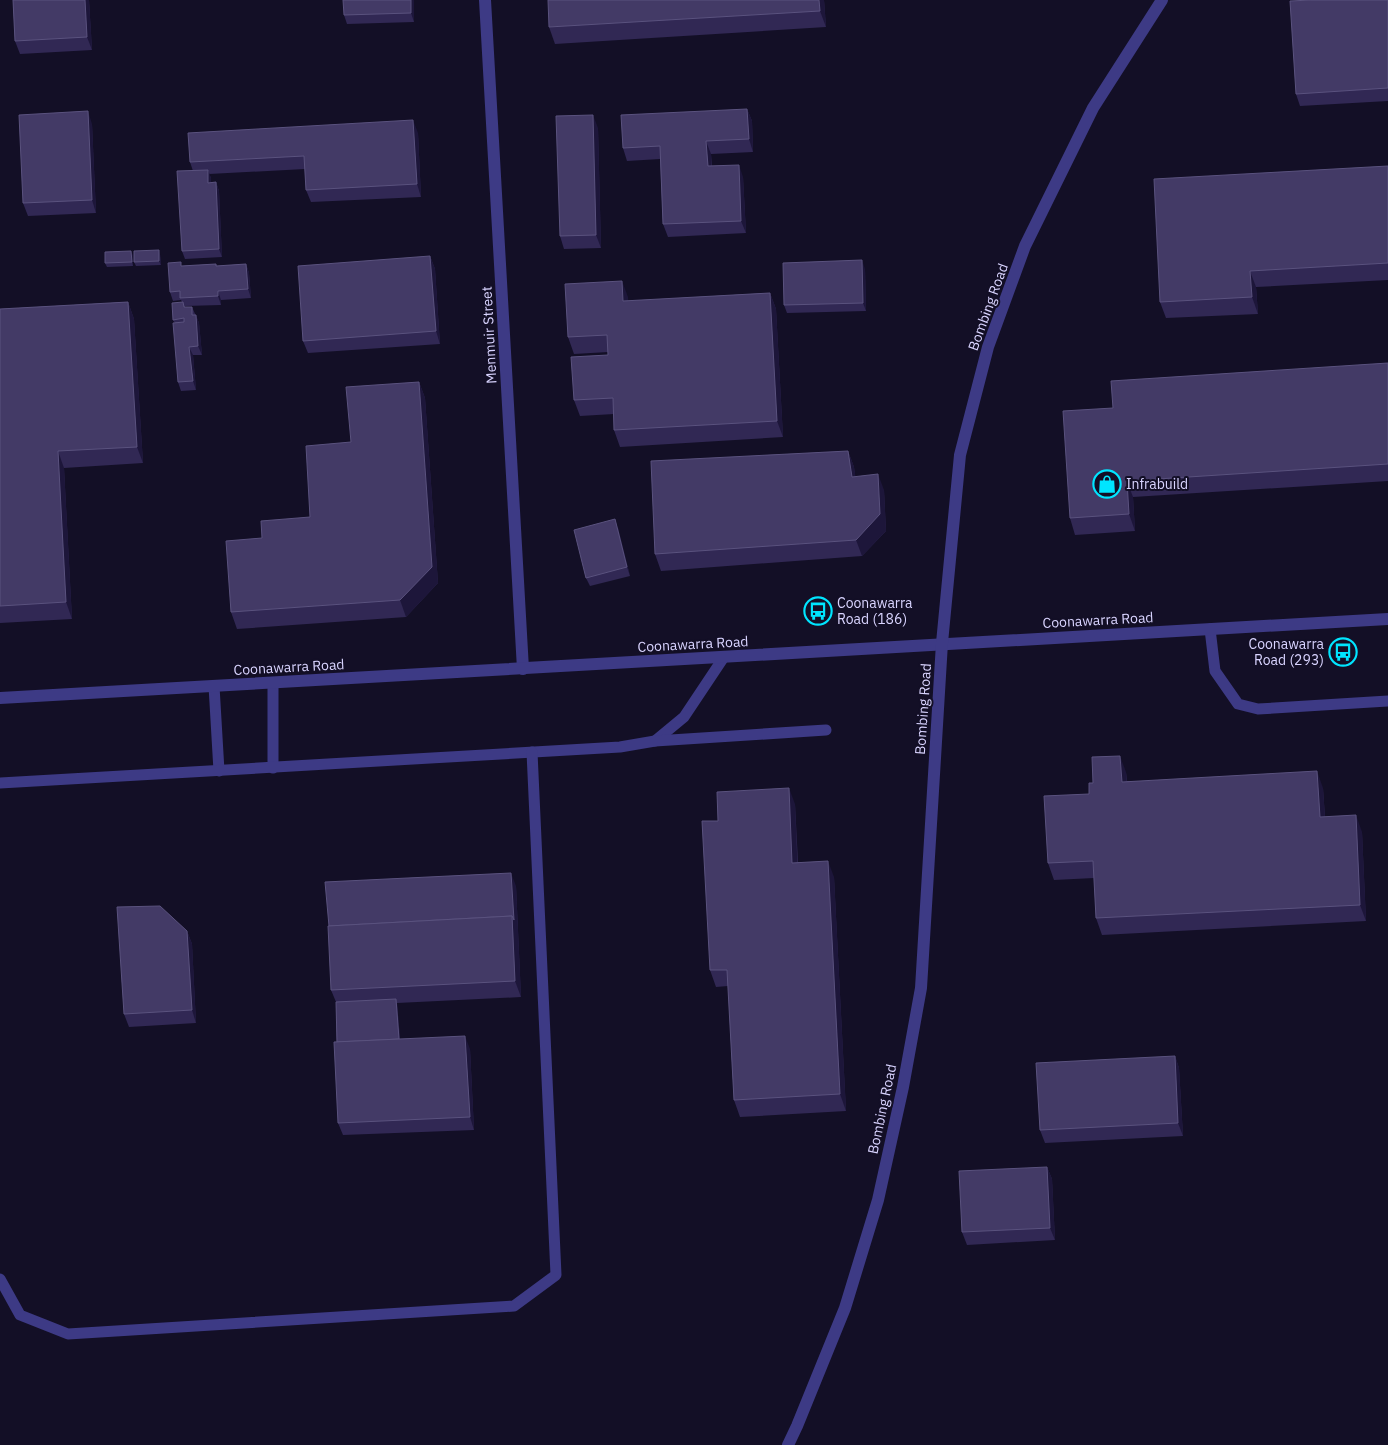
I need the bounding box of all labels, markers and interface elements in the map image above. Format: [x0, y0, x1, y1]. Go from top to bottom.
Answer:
street label: Bombing Road [964, 261, 1012, 353]
street label: Menmuir Street [477, 286, 501, 384]
shop icon: Infrabuild [1092, 469, 1122, 499]
place label: Infrabuild [1126, 475, 1188, 493]
place label: Coonawarra Road (186) [837, 594, 913, 628]
bus stop icon: Coonawarra Road (186) [803, 596, 833, 626]
street label: Coonawarra Road [1042, 608, 1154, 632]
street label: Coonawarra Road [637, 632, 749, 656]
place label: Coonawarra Road (293) [1248, 635, 1325, 669]
bus stop icon: Coonawarra Road (293) [1328, 637, 1358, 667]
street label: Coonawarra Road [233, 655, 345, 679]
street label: Bombing Road [911, 663, 935, 755]
street label: Bombing Road [864, 1062, 900, 1156]

